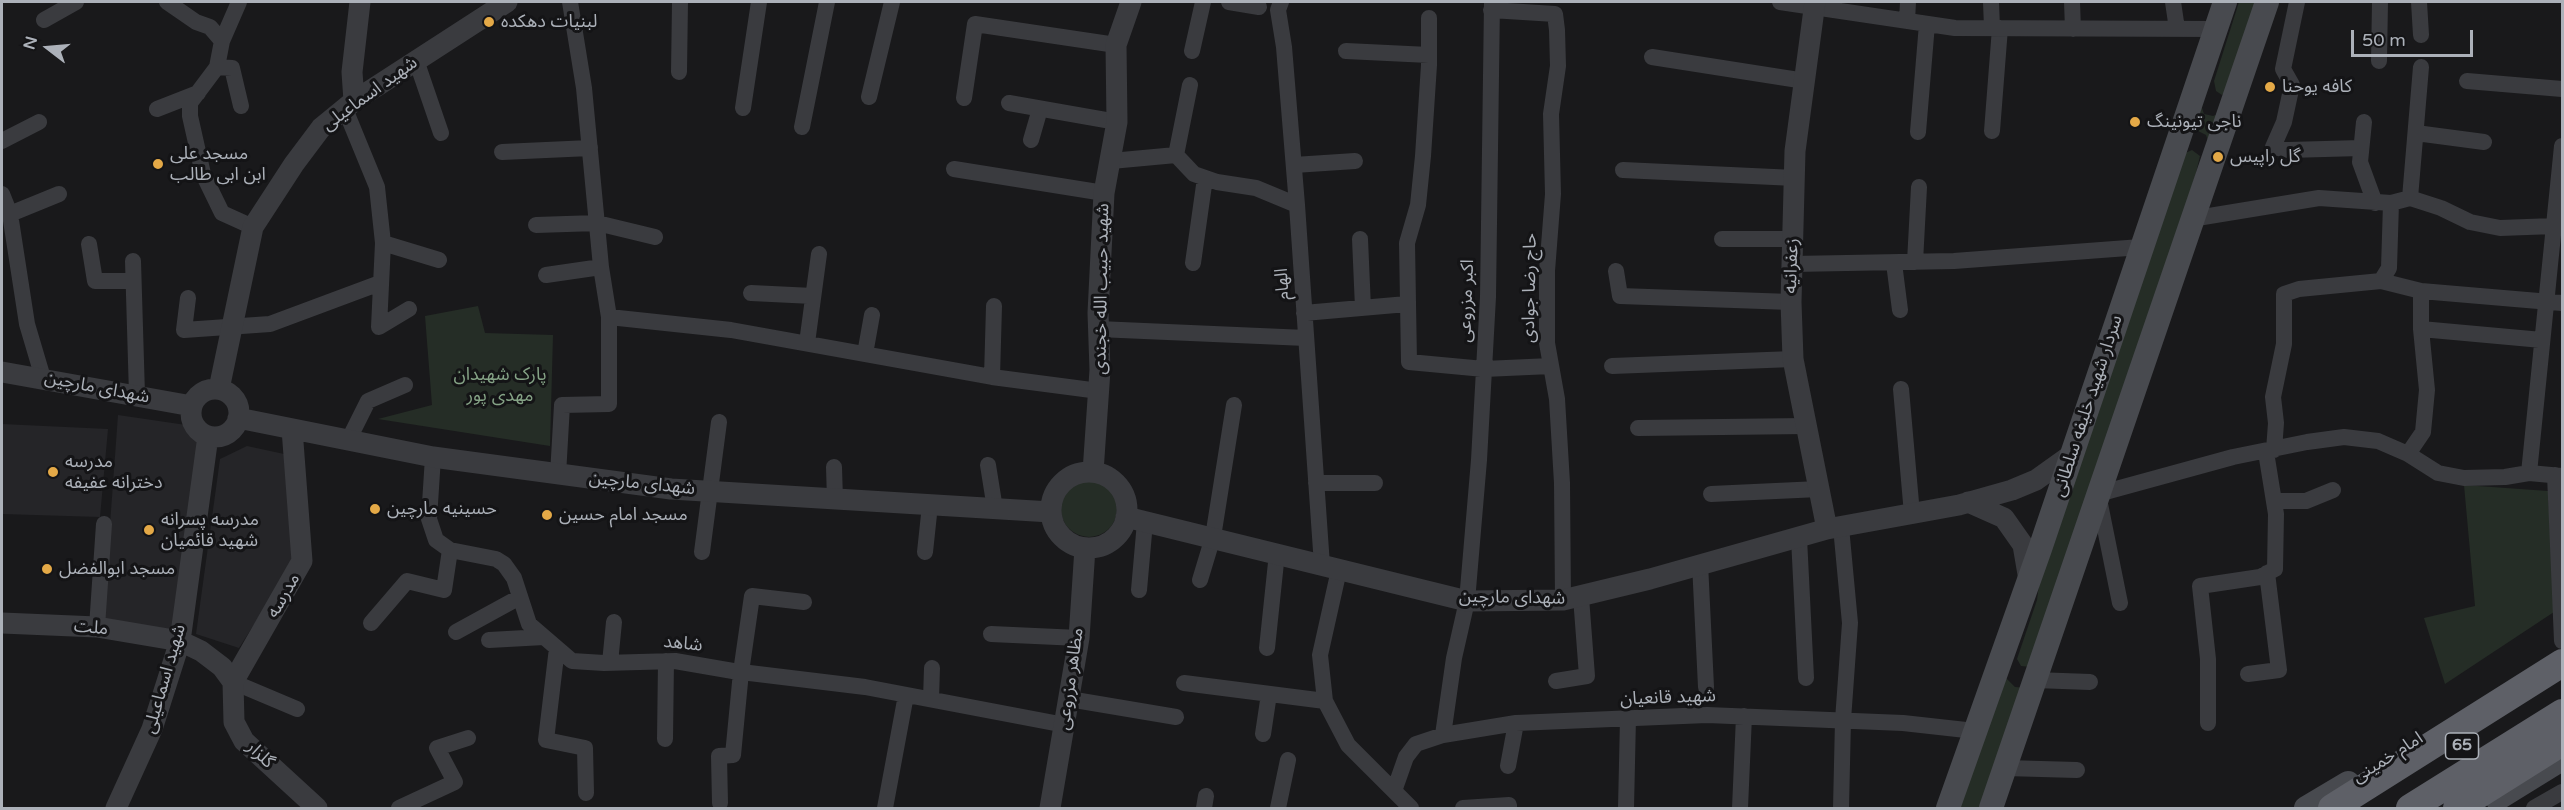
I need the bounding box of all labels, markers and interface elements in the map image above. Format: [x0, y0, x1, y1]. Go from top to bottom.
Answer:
place label: لبنیات دهکده [501, 11, 597, 33]
marker: لبنیات دهکده [482, 15, 496, 29]
north arrow [18, 18, 78, 78]
scale bar [2354, 18, 2476, 56]
text: 50 m [2362, 29, 2406, 51]
text: N [19, 34, 42, 52]
street label: شهید اسماعیلی [318, 52, 422, 136]
place label: کافه یوحنا [2282, 76, 2352, 98]
marker: کافه یوحنا [2263, 80, 2277, 94]
place label: ناجی‌ تیونینگ [2147, 111, 2241, 133]
marker: ناجی‌ تیونینگ [2128, 115, 2142, 129]
place label: مسجد علی ابن ابی طالب [170, 143, 266, 186]
place label: گل راپیس [2230, 146, 2301, 168]
marker: گل راپیس [2211, 150, 2225, 164]
marker: مسجد علی ابن ابی طالب [151, 157, 165, 171]
street label: شهید حبیب الله خجندی [1090, 203, 1114, 375]
street label: حاج رضا جوادی [1518, 233, 1542, 343]
street label: زعفرانیه [1780, 238, 1804, 294]
street label: اکبر مزروعی [1455, 259, 1479, 343]
street label: الهام [1271, 267, 1295, 301]
street label: سردار شهید خلیفه سلطانی [2048, 312, 2128, 500]
park label: پارک شهیدان مهدی پور [453, 364, 547, 406]
street label: شهدای مارچین [43, 367, 151, 409]
place label: مدرسه دخترانه عفیفه [65, 451, 162, 494]
marker: مدرسه دخترانه عفیفه [46, 465, 60, 479]
street label: شهدای مارچین [588, 468, 696, 500]
place label: حسینیه مارچین [387, 498, 497, 520]
marker: حسینیه مارچین [368, 502, 382, 516]
place label: مسجد امام حسین [559, 504, 688, 526]
marker: مسجد امام حسین [540, 508, 554, 522]
place label: مدرسه پسرانه شهید قائمیان [161, 509, 259, 552]
marker: مدرسه پسرانه شهید قائمیان [142, 523, 156, 537]
place label: مسجد ابوالفضل [59, 558, 175, 580]
marker: مسجد ابوالفضل [40, 562, 54, 576]
street label: مدرسه [263, 570, 305, 622]
street label: شهدای مارچین [1459, 586, 1565, 610]
street label: ملت [73, 616, 109, 640]
street label: شهید اسماعیلی [139, 622, 191, 736]
street label: مظاهر مزروعی [1053, 626, 1089, 732]
street label: شاهد [662, 631, 704, 657]
street label: شهید قانعیان [1620, 686, 1716, 710]
street label: امام خمینی [2349, 728, 2427, 788]
road number: 65 [2446, 733, 2478, 759]
street label: گلزار [242, 737, 278, 773]

